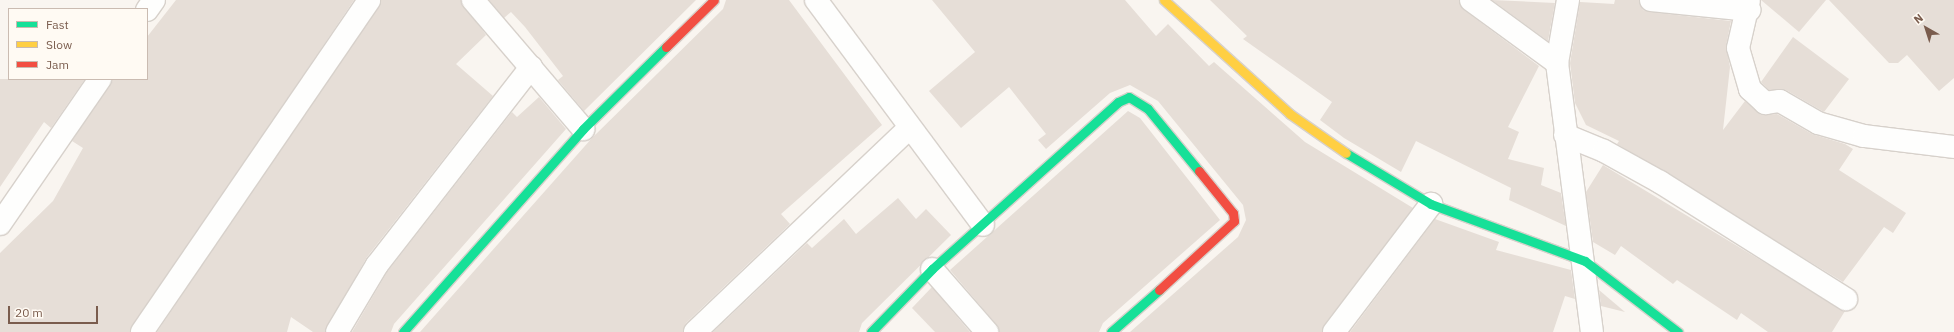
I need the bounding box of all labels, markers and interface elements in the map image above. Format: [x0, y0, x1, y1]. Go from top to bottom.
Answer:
legend [8, 8, 148, 80]
north arrow [1906, 8, 1946, 48]
text: N [1911, 11, 1926, 27]
text: Fast [46, 17, 69, 32]
text: Slow [46, 37, 72, 52]
text: Jam [46, 57, 69, 72]
scale bar [10, 298, 100, 324]
text: 20 m [15, 305, 43, 320]

